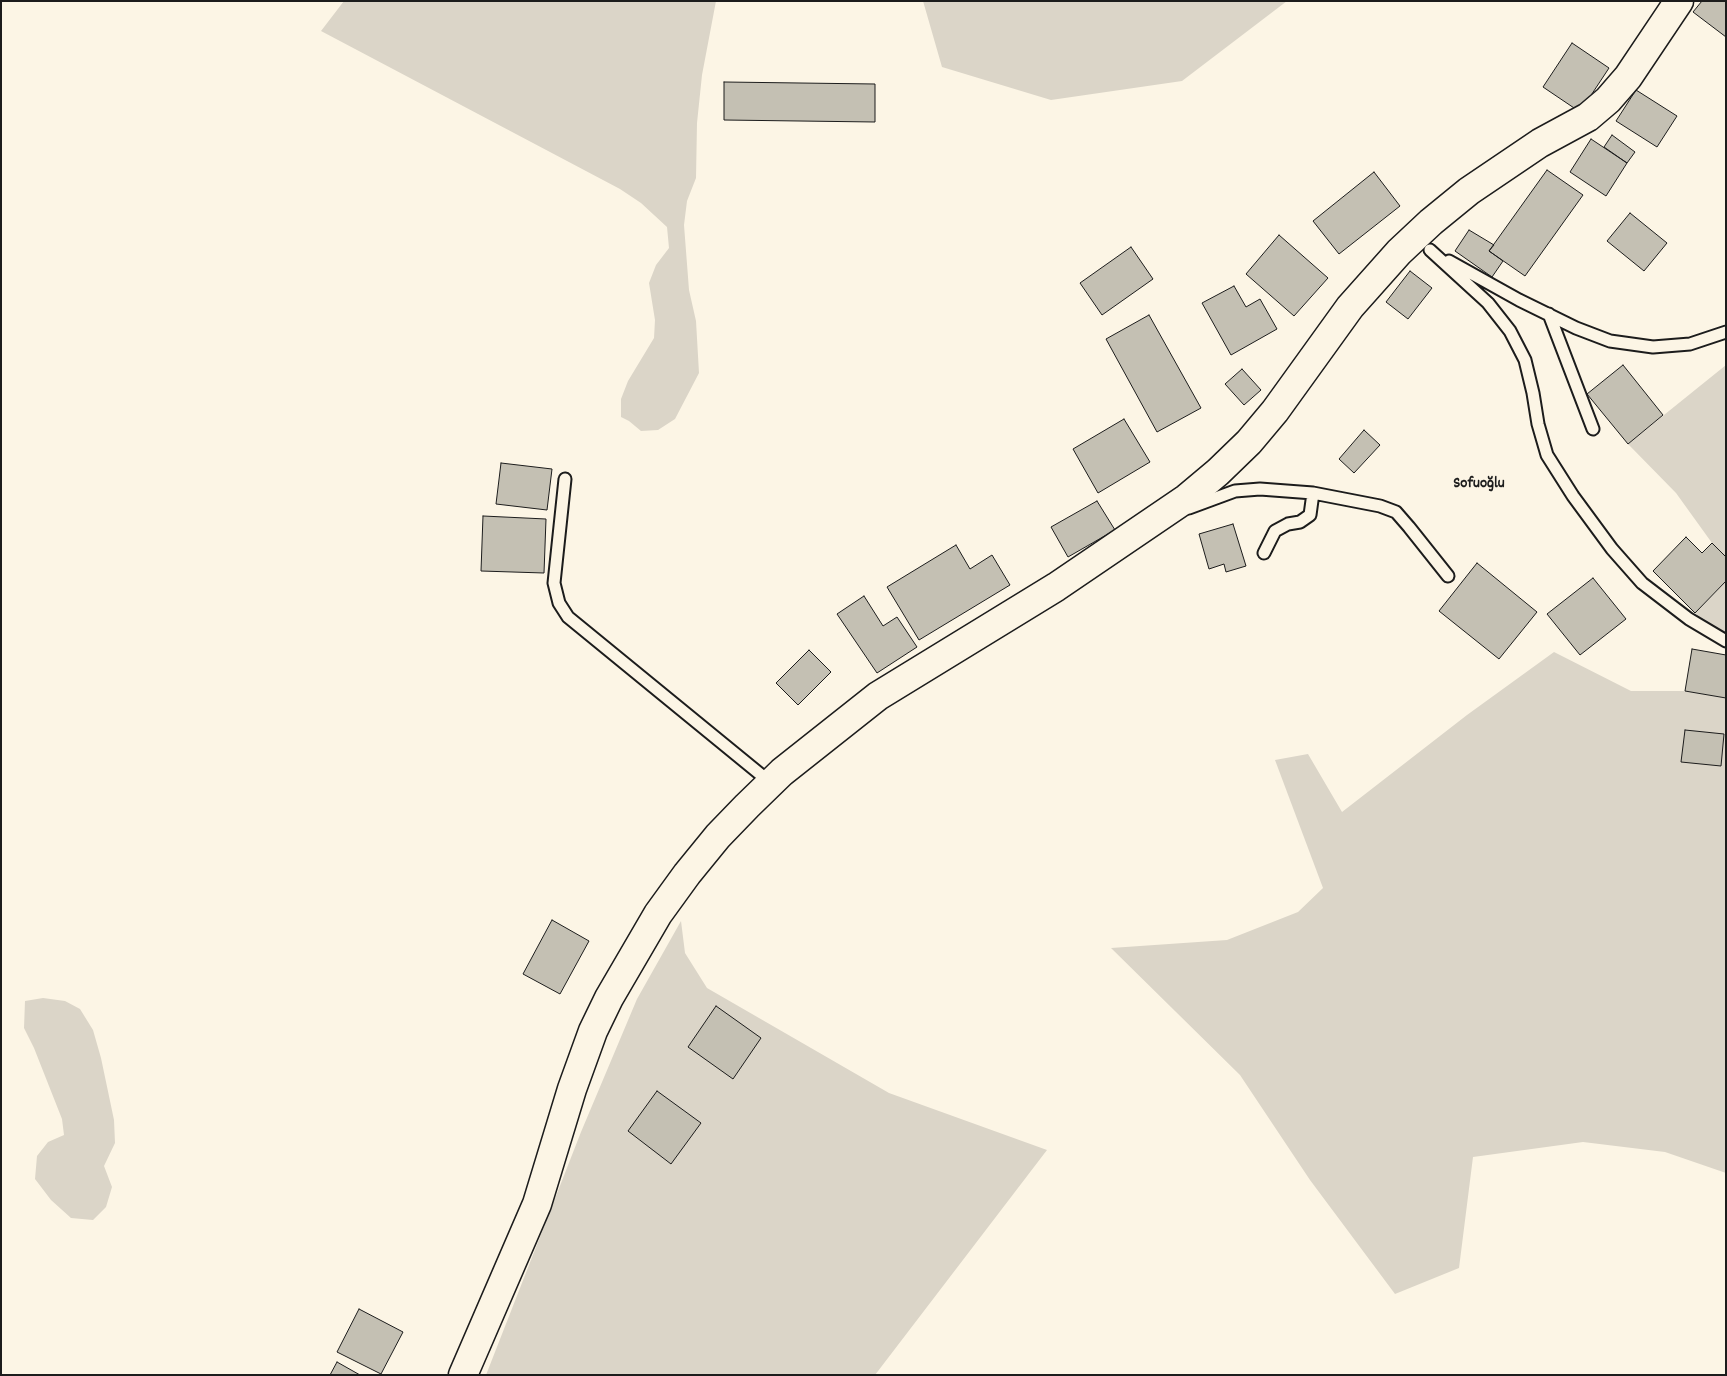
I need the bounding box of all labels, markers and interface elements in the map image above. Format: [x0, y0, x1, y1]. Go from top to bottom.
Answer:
district label: Sofuoğlu [1453, 475, 1505, 495]

